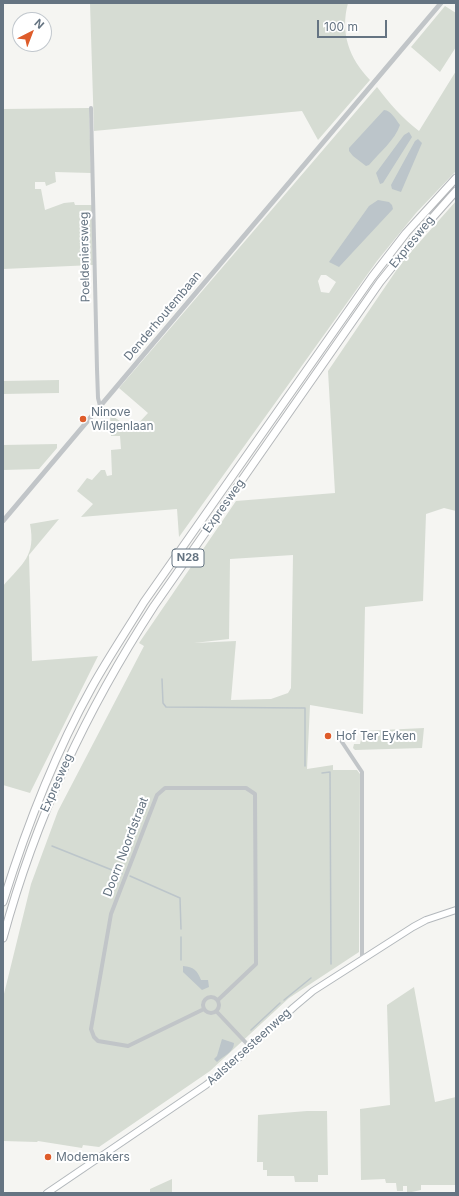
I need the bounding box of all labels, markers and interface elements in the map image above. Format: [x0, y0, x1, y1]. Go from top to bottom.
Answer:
north arrow [12, 12, 52, 52]
scale bar [319, 12, 389, 38]
text: N [32, 16, 47, 32]
text: 100 m [324, 19, 358, 34]
street label: Poeldeniersweg [77, 211, 93, 303]
street label: Expresweg [387, 213, 437, 271]
street label: Denderhoutembaan [121, 268, 205, 364]
place label: Ninove Wilgenlaan [91, 405, 154, 433]
marker: Ninove Wilgenlaan [78, 414, 88, 424]
street label: Expresweg [200, 476, 248, 536]
road number: N28 [172, 549, 204, 567]
place label: Hof Ter Eyken [336, 729, 416, 743]
marker: Hof Ter Eyken [323, 731, 333, 741]
street label: Expresweg [38, 751, 76, 815]
street label: Doorn Noordstraat [100, 795, 152, 899]
street label: Aalstersesteenweg [204, 1005, 294, 1089]
place label: Modemakers [56, 1150, 130, 1164]
marker: Modemakers [43, 1152, 53, 1162]

